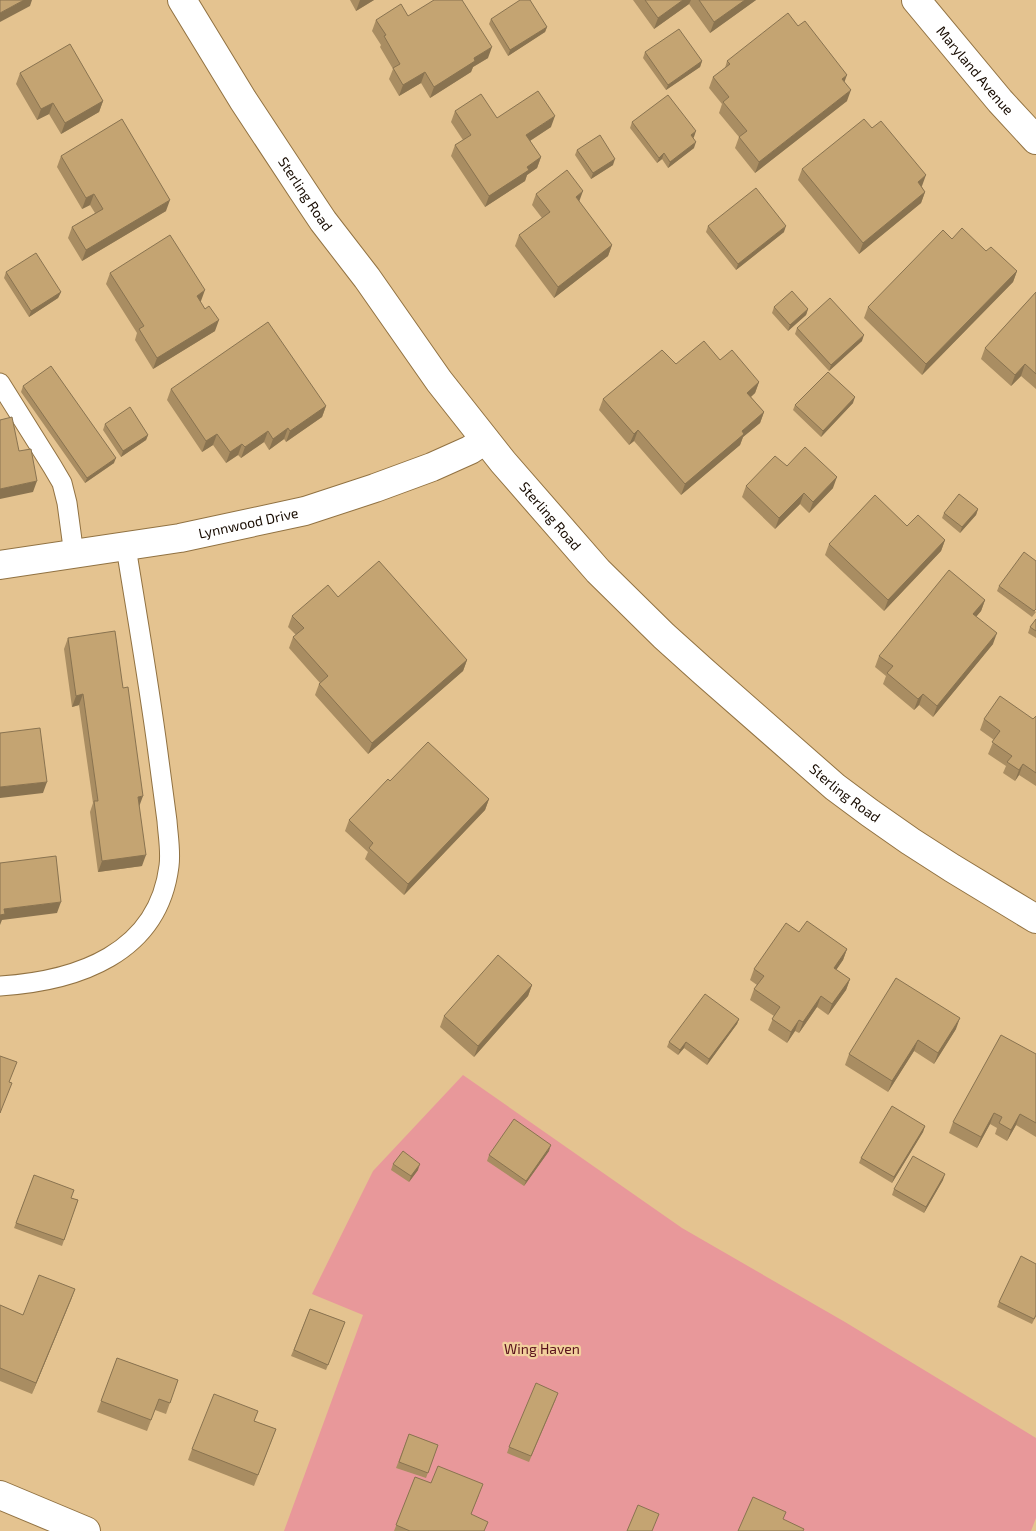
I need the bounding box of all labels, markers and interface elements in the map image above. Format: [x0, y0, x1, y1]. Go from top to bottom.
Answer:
street label: Maryland Avenue [933, 22, 1017, 118]
street label: Sterling Road [275, 154, 337, 234]
street label: Sterling Road [516, 478, 585, 554]
street label: Lynnwood Drive [197, 504, 300, 542]
street label: Sterling Road [806, 760, 884, 826]
park label: Wing Haven [504, 1340, 580, 1357]

